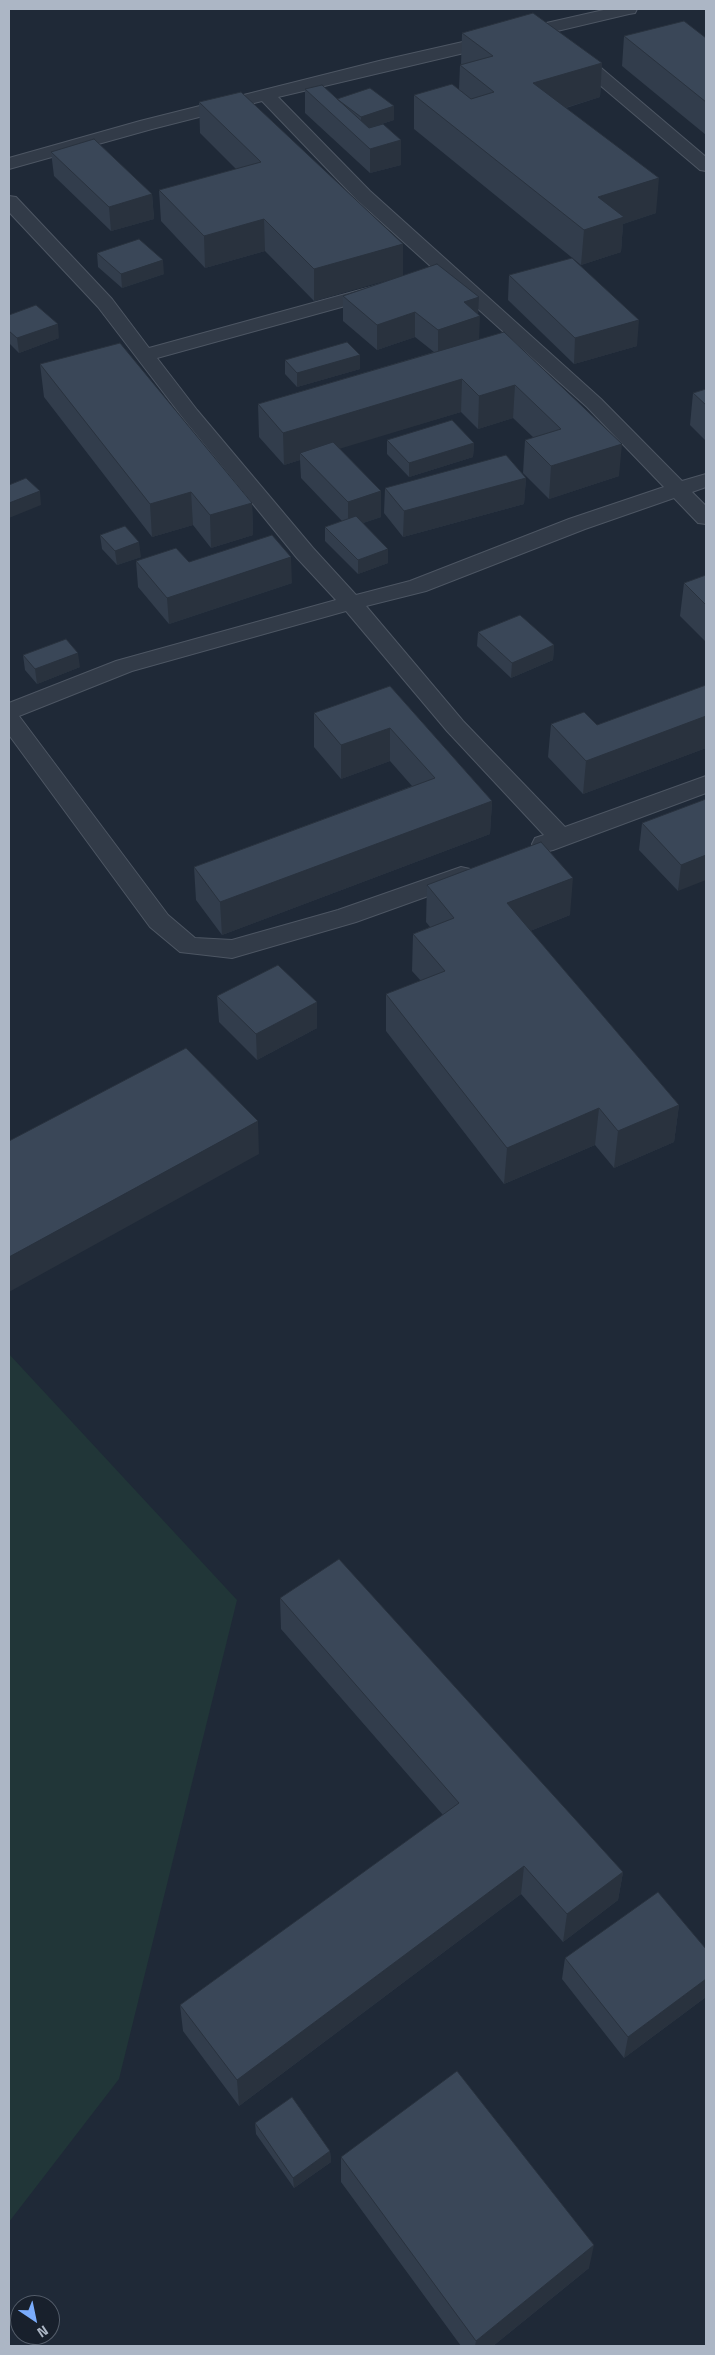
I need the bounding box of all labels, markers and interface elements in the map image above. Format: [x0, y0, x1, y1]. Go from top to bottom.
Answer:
north arrow [10, 2295, 60, 2345]
text: N [33, 2321, 53, 2343]

